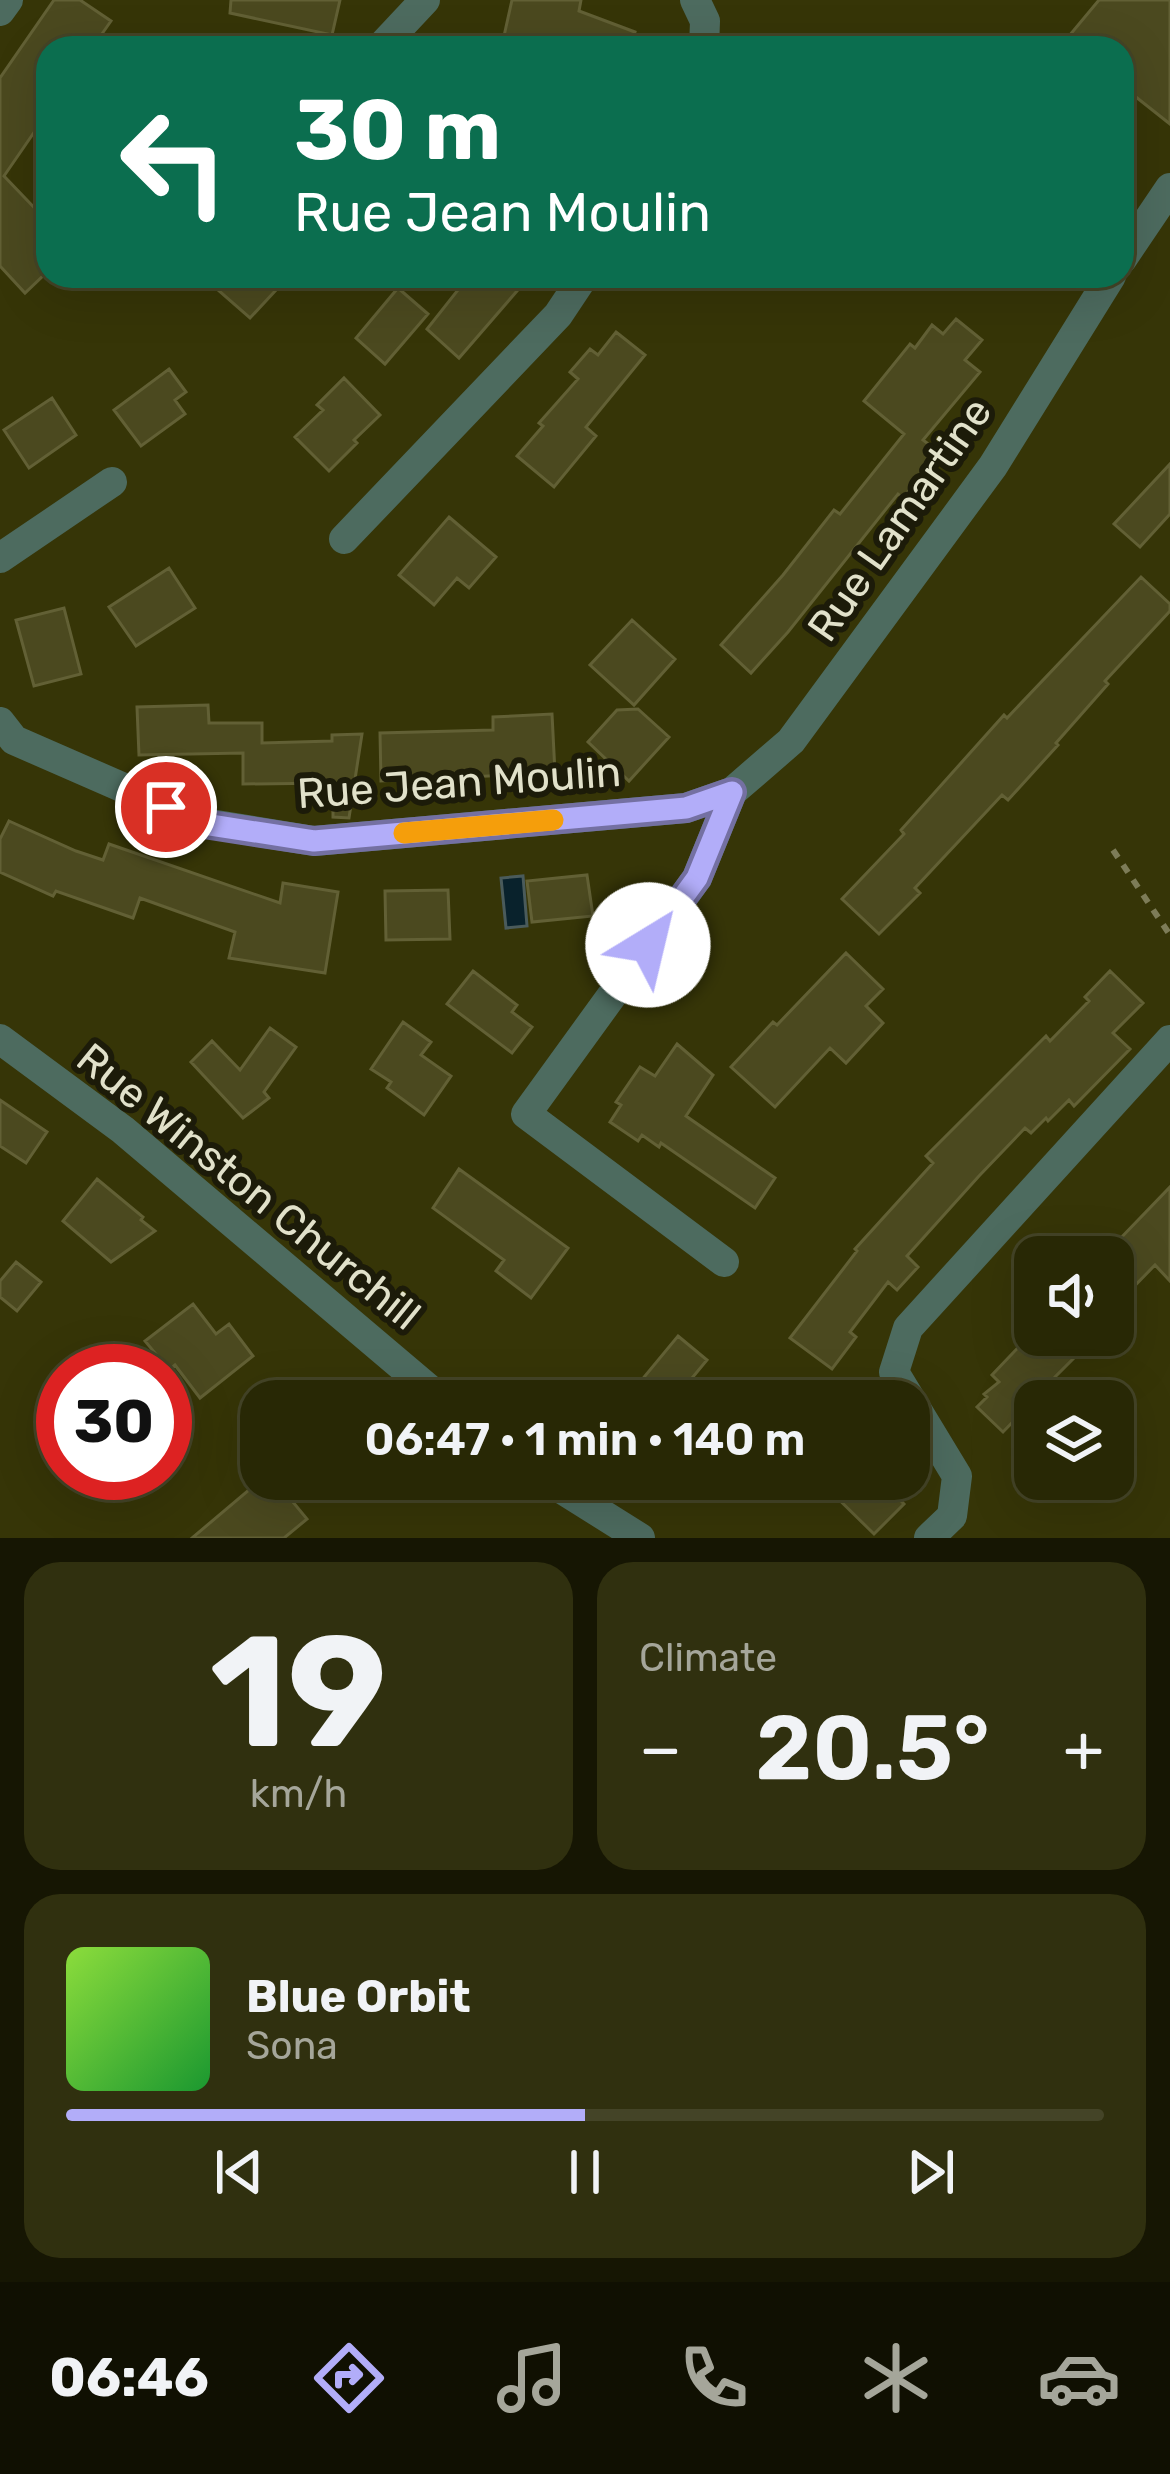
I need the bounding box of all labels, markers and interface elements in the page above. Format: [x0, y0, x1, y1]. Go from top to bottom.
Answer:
text: 30 m [294, 80, 501, 180]
icon: left [96, 84, 252, 240]
text: Rue Jean Moulin [294, 181, 711, 245]
street label: Rue Lamartine [797, 388, 1002, 651]
street label: Rue Jean Moulin [296, 747, 623, 819]
pin [115, 756, 217, 858]
icon: arrive [133, 774, 199, 840]
position arrow [585, 882, 711, 1008]
street label: Rue Winston Churchill [67, 1033, 430, 1340]
map controls [1014, 1236, 1134, 1500]
button: sound [1014, 1236, 1134, 1356]
speed limit sign: 30 [36, 1344, 192, 1500]
button: layers [1014, 1380, 1134, 1500]
text: 06:47 · 1 min · 140 m [365, 1413, 805, 1466]
text: 19 [210, 1600, 387, 1785]
text: Climate [639, 1635, 777, 1681]
text: 20.5° [755, 1695, 990, 1802]
text: − [639, 1709, 682, 1788]
text: + [1063, 1709, 1104, 1788]
text: km/h [250, 1771, 347, 1817]
text: Blue Orbit [246, 1970, 470, 2023]
text: Sona [246, 2023, 338, 2069]
icon: previous [206, 2139, 272, 2205]
icon: pause [552, 2139, 618, 2205]
icon: next [898, 2139, 964, 2205]
icon: directions [307, 2336, 391, 2420]
icon: music [490, 2336, 574, 2420]
icon: phone [672, 2336, 756, 2420]
icon: climate [854, 2336, 938, 2420]
icon: car [1037, 2336, 1121, 2420]
text: 06:46 [49, 2346, 209, 2410]

